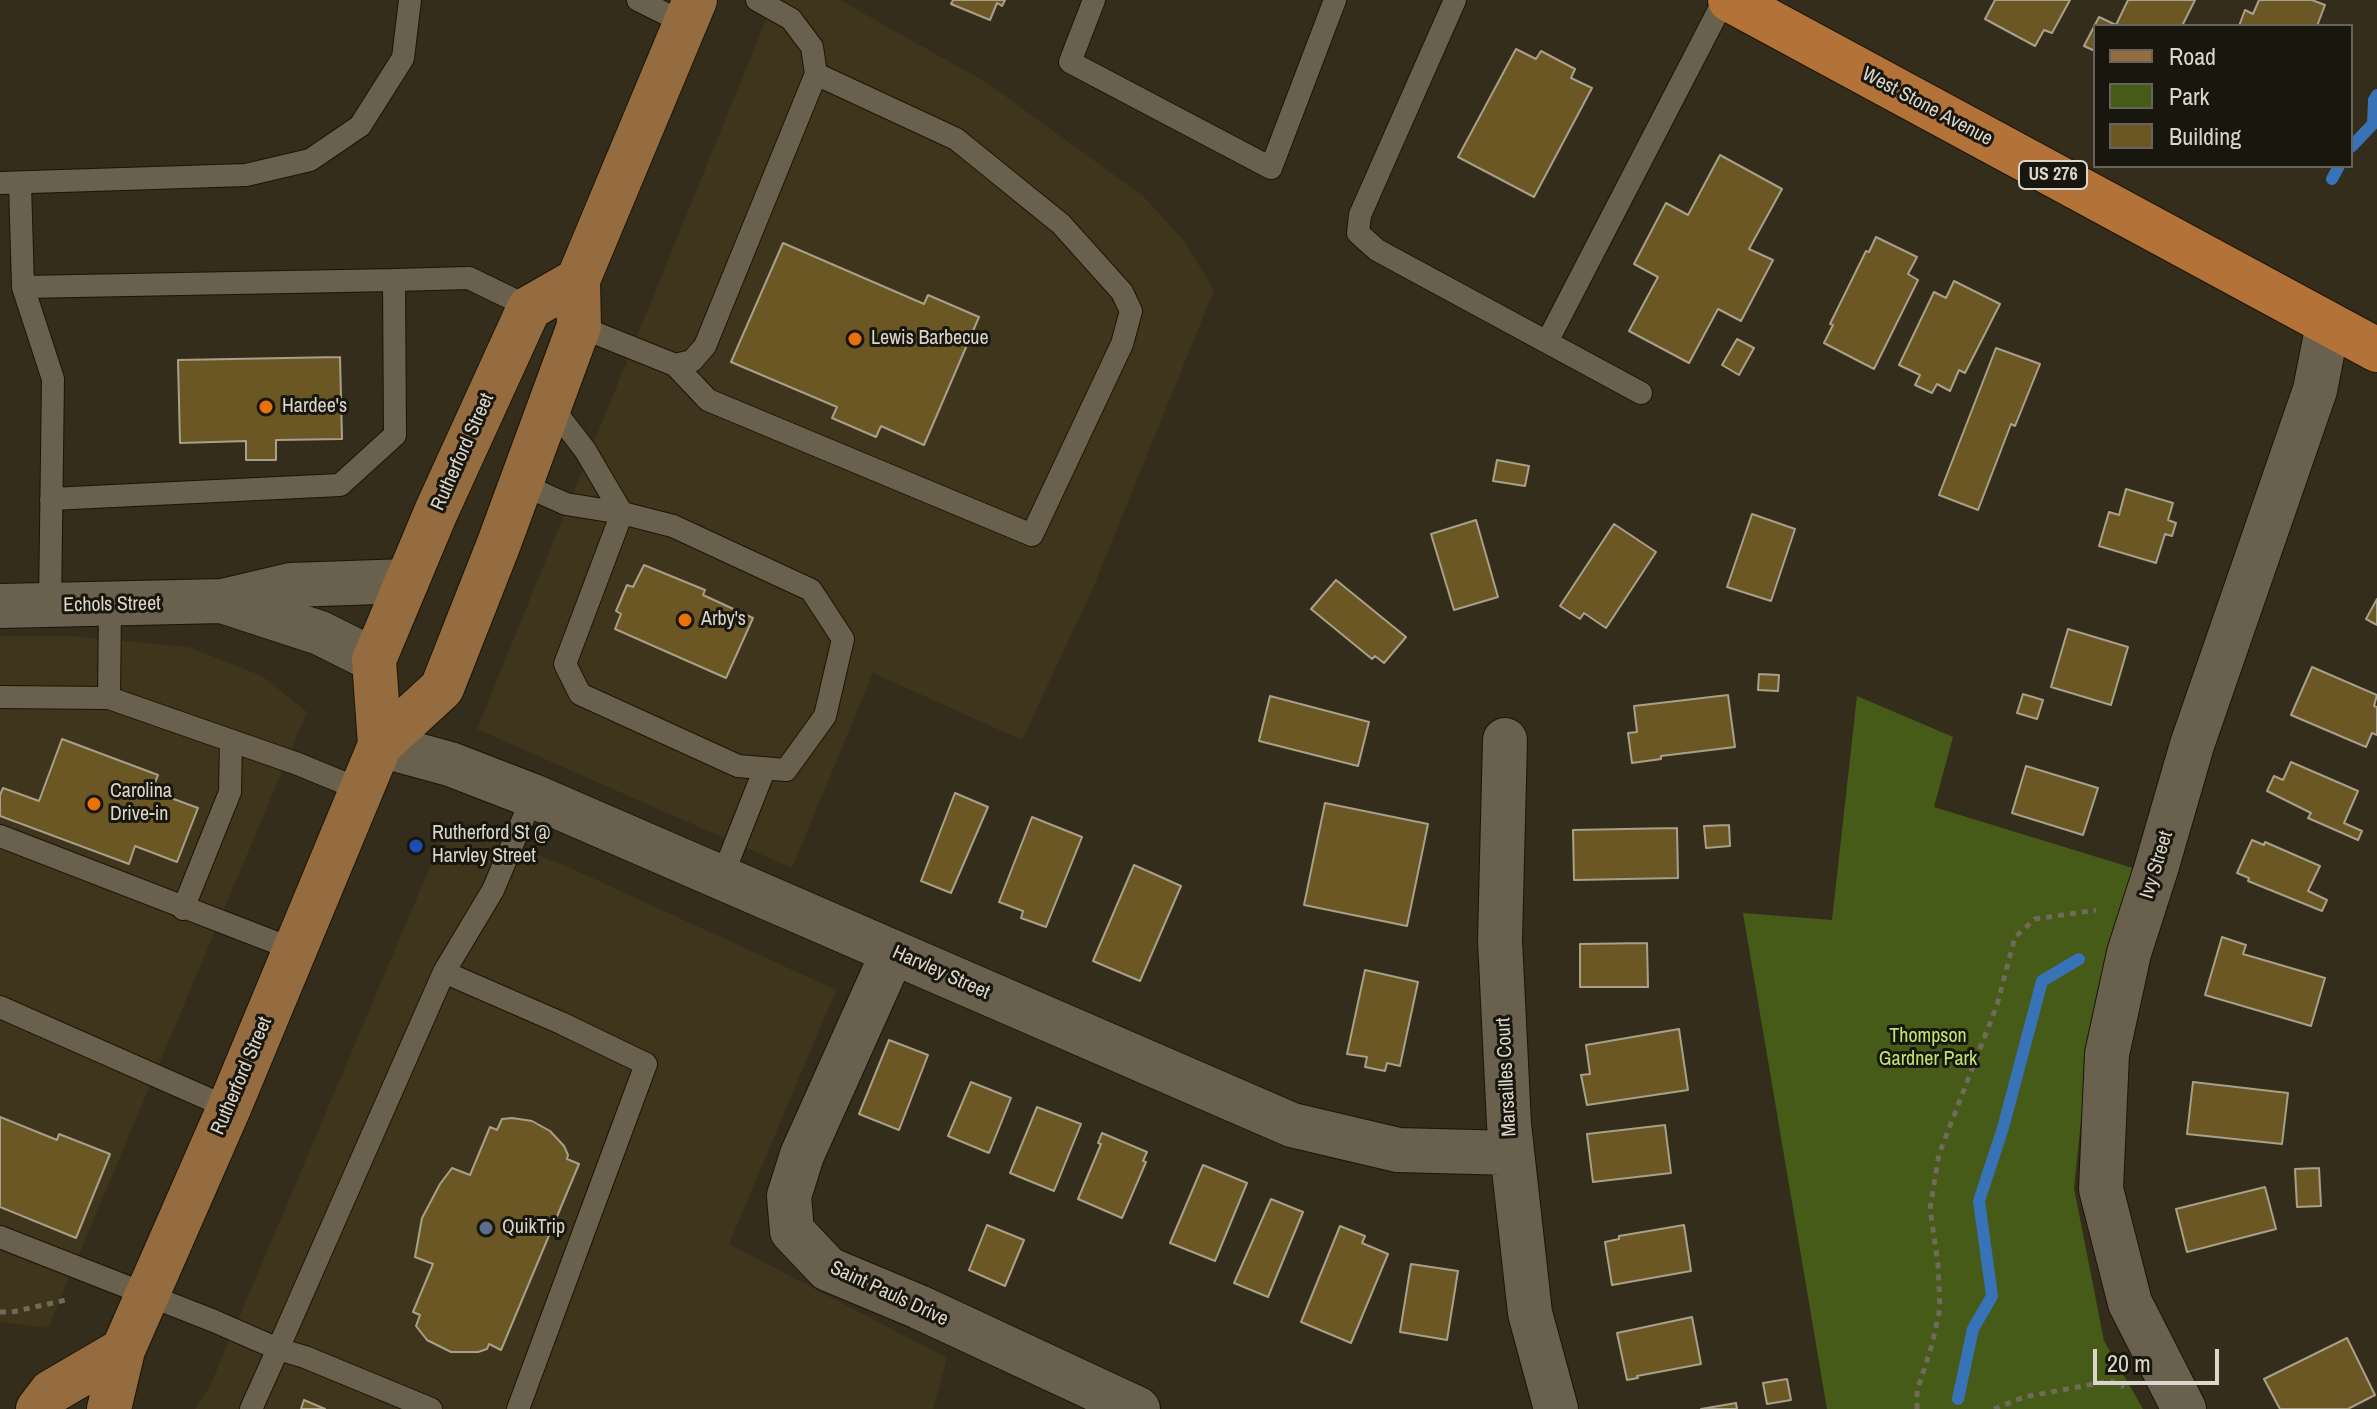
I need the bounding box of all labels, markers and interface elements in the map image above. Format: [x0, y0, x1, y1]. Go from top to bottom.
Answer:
legend [2093, 24, 2353, 168]
text: Road [2169, 40, 2216, 72]
street label: West Stone Avenue [1858, 63, 1996, 151]
text: Park [2169, 80, 2209, 112]
text: Building [2169, 120, 2241, 152]
road number: US 276 [2019, 161, 2087, 189]
place label: Lewis Barbecue [871, 327, 989, 351]
marker: Lewis Barbecue [846, 330, 864, 348]
street label: Rutherford Street [426, 390, 500, 514]
place label: Hardee's [282, 395, 347, 419]
marker: Hardee's [257, 398, 275, 416]
street label: Echols Street [63, 592, 161, 618]
place label: Arby's [701, 608, 746, 632]
marker: Arby's [676, 611, 694, 629]
place label: Carolina Drive-in [110, 780, 172, 827]
marker: Carolina Drive-in [85, 795, 103, 813]
place label: Rutherford St @ Harvley Street [432, 822, 551, 869]
street label: Ivy Street [2135, 828, 2179, 902]
marker: Rutherford St @ Harvley Street [407, 837, 425, 855]
street label: Harvley Street [889, 941, 993, 1005]
street label: Rutherford Street [206, 1013, 278, 1139]
street label: Marsailles Court [1492, 1017, 1522, 1137]
park label: Thompson Gardner Park [1879, 1025, 1977, 1072]
place label: QuikTrip [502, 1216, 565, 1240]
marker: QuikTrip [477, 1219, 495, 1237]
street label: Saint Pauls Drive [826, 1256, 952, 1332]
scale bar [2097, 1333, 2223, 1383]
text: 20 m [2107, 1347, 2151, 1379]

